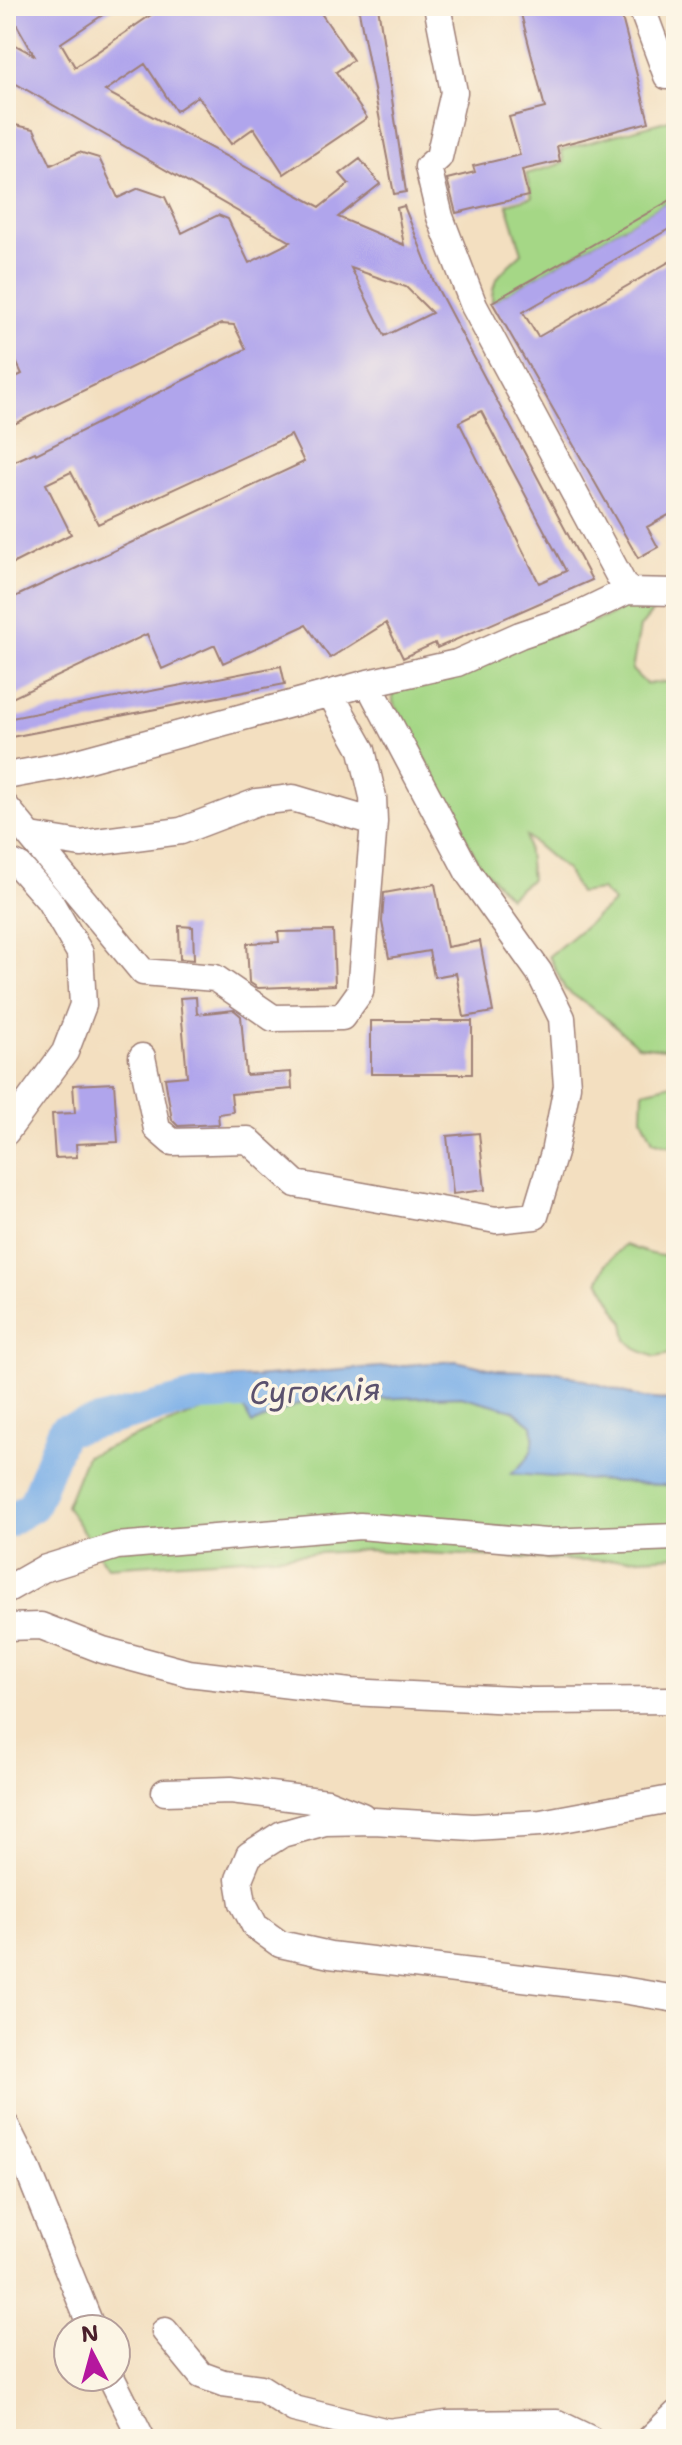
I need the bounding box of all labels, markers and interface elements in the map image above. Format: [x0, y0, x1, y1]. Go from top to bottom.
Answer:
water label: Сугоклія [248, 1367, 382, 1414]
north arrow [52, 2313, 132, 2393]
text: N [80, 2318, 100, 2349]

